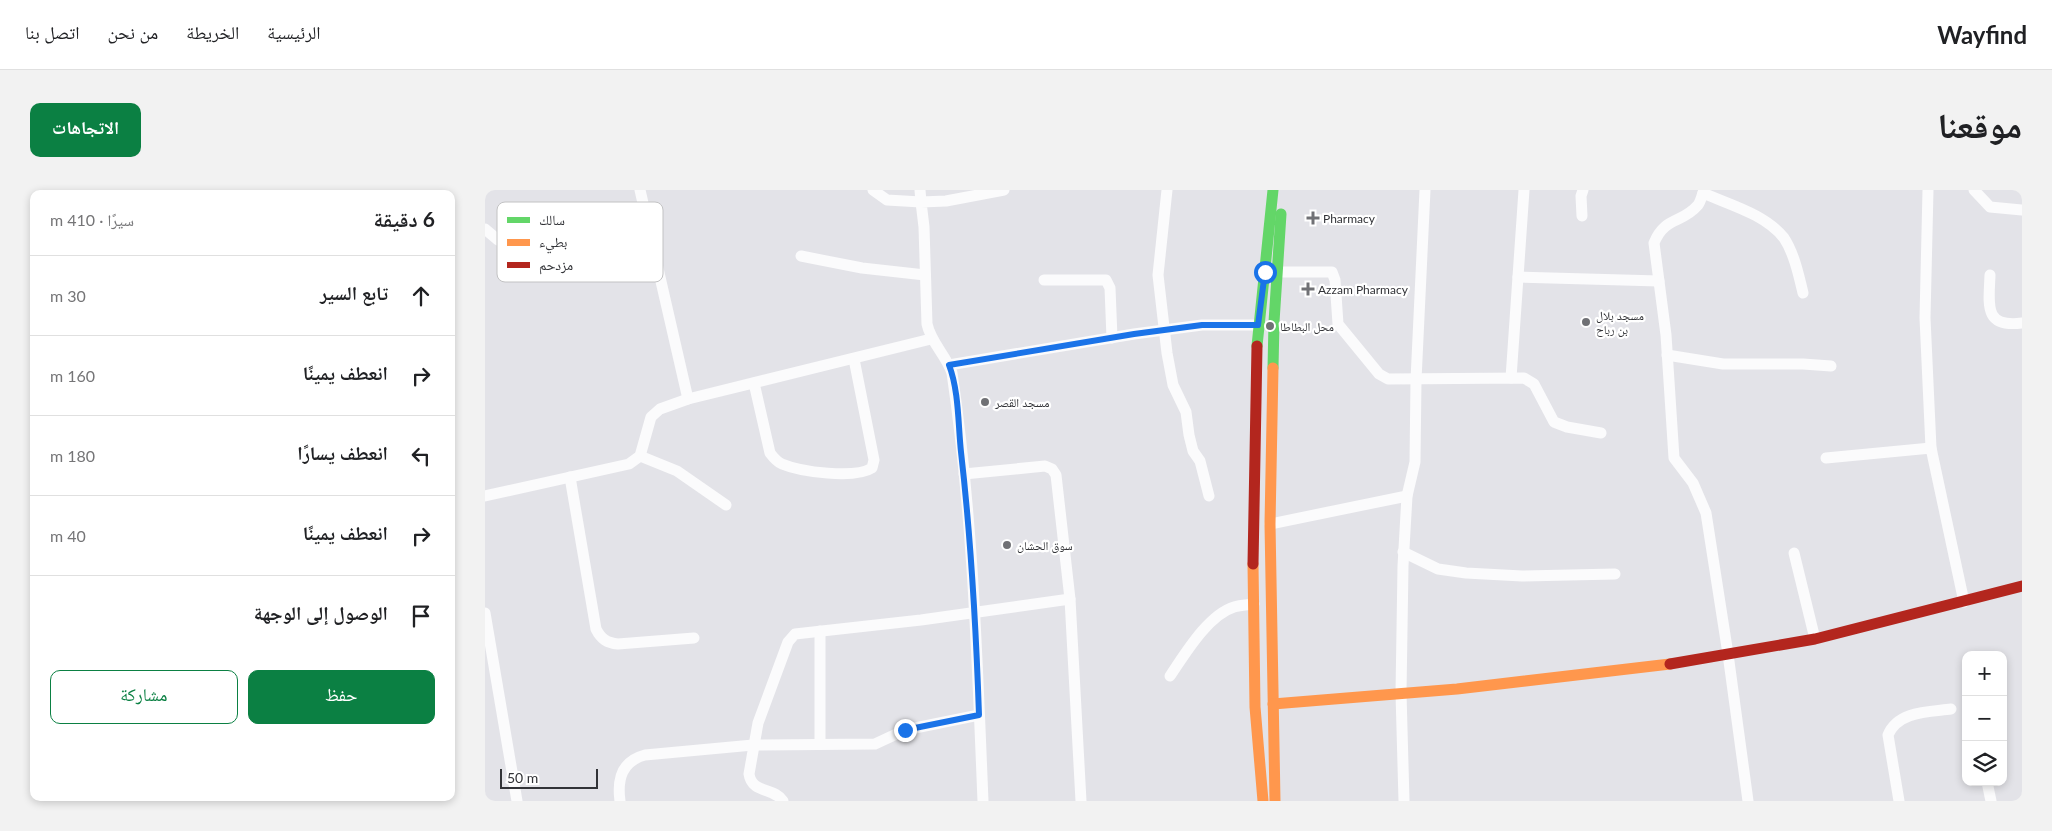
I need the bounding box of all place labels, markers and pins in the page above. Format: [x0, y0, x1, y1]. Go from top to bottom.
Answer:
place label: Pharmacy [1323, 211, 1376, 226]
marker: Pharmacy [1307, 212, 1319, 224]
place label: Azzam Pharmacy [1318, 282, 1409, 297]
marker: Azzam Pharmacy [1302, 283, 1314, 295]
place label: مسجد بلال بن رباح [1596, 308, 1644, 337]
marker: مسجد بلال بن رباح [1580, 316, 1592, 328]
place label: محل البطاطا [1280, 319, 1334, 334]
marker: محل البطاطا [1264, 320, 1276, 332]
place label: مسجد القصر [994, 395, 1049, 410]
marker: مسجد القصر [979, 396, 991, 408]
place label: سوق الحشان [1017, 538, 1073, 553]
marker: سوق الحشان [1001, 539, 1013, 551]

